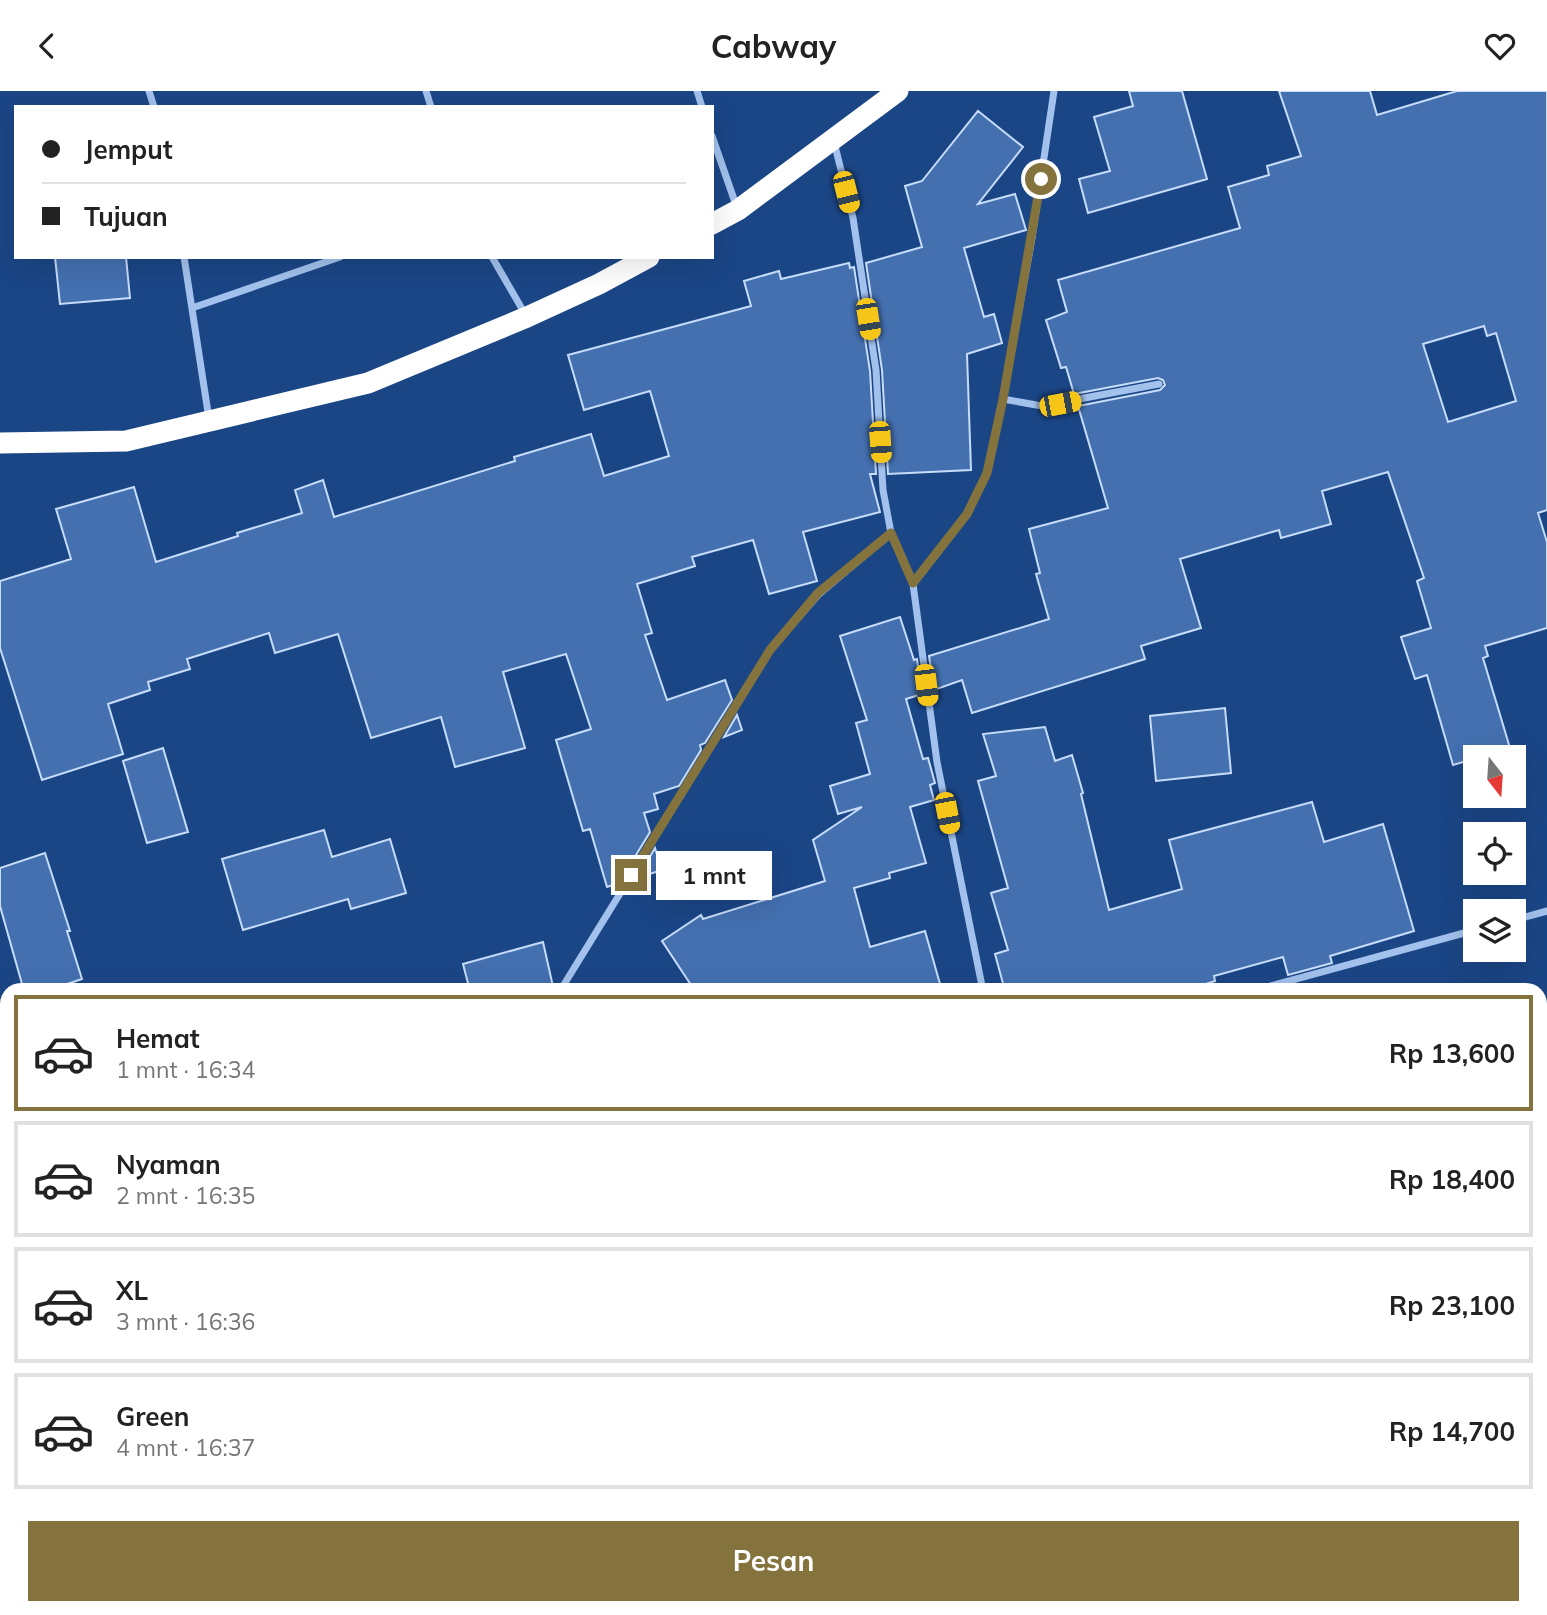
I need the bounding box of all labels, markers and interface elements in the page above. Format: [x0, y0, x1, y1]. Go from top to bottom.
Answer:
text: Cabway [711, 26, 836, 66]
icon: back [28, 27, 66, 65]
icon: heart [1481, 27, 1519, 65]
text: Jemput [84, 133, 173, 166]
route start [1025, 163, 1057, 195]
car [831, 169, 862, 215]
text: Tujuan [84, 200, 168, 233]
car [855, 297, 882, 341]
car [1038, 390, 1083, 418]
car [869, 420, 892, 464]
car [914, 663, 939, 707]
north arrow [1463, 745, 1526, 809]
map controls [1463, 745, 1526, 962]
car [933, 790, 962, 836]
button: locate [1463, 822, 1526, 885]
callout: 1 mnt [656, 851, 771, 899]
route end [615, 859, 647, 891]
text: 1 mnt [682, 861, 746, 890]
button: layers [1463, 899, 1526, 962]
icon: car [32, 1022, 95, 1085]
text: Hemat [116, 1022, 200, 1055]
text: Rp 13,600 [1389, 1037, 1515, 1070]
text: 1 mnt · 16:34 [116, 1055, 255, 1084]
icon: car [32, 1148, 95, 1211]
text: Nyaman [116, 1148, 221, 1181]
text: Rp 18,400 [1389, 1163, 1515, 1196]
text: 2 mnt · 16:35 [116, 1181, 255, 1210]
icon: car [32, 1274, 95, 1337]
text: XL [116, 1274, 148, 1307]
text: Rp 23,100 [1389, 1289, 1515, 1322]
text: 3 mnt · 16:36 [116, 1307, 255, 1336]
icon: car [32, 1400, 95, 1463]
text: Green [116, 1400, 189, 1433]
text: Rp 14,700 [1389, 1415, 1515, 1448]
text: 4 mnt · 16:37 [116, 1433, 255, 1462]
button: Pesan [28, 1521, 1519, 1601]

